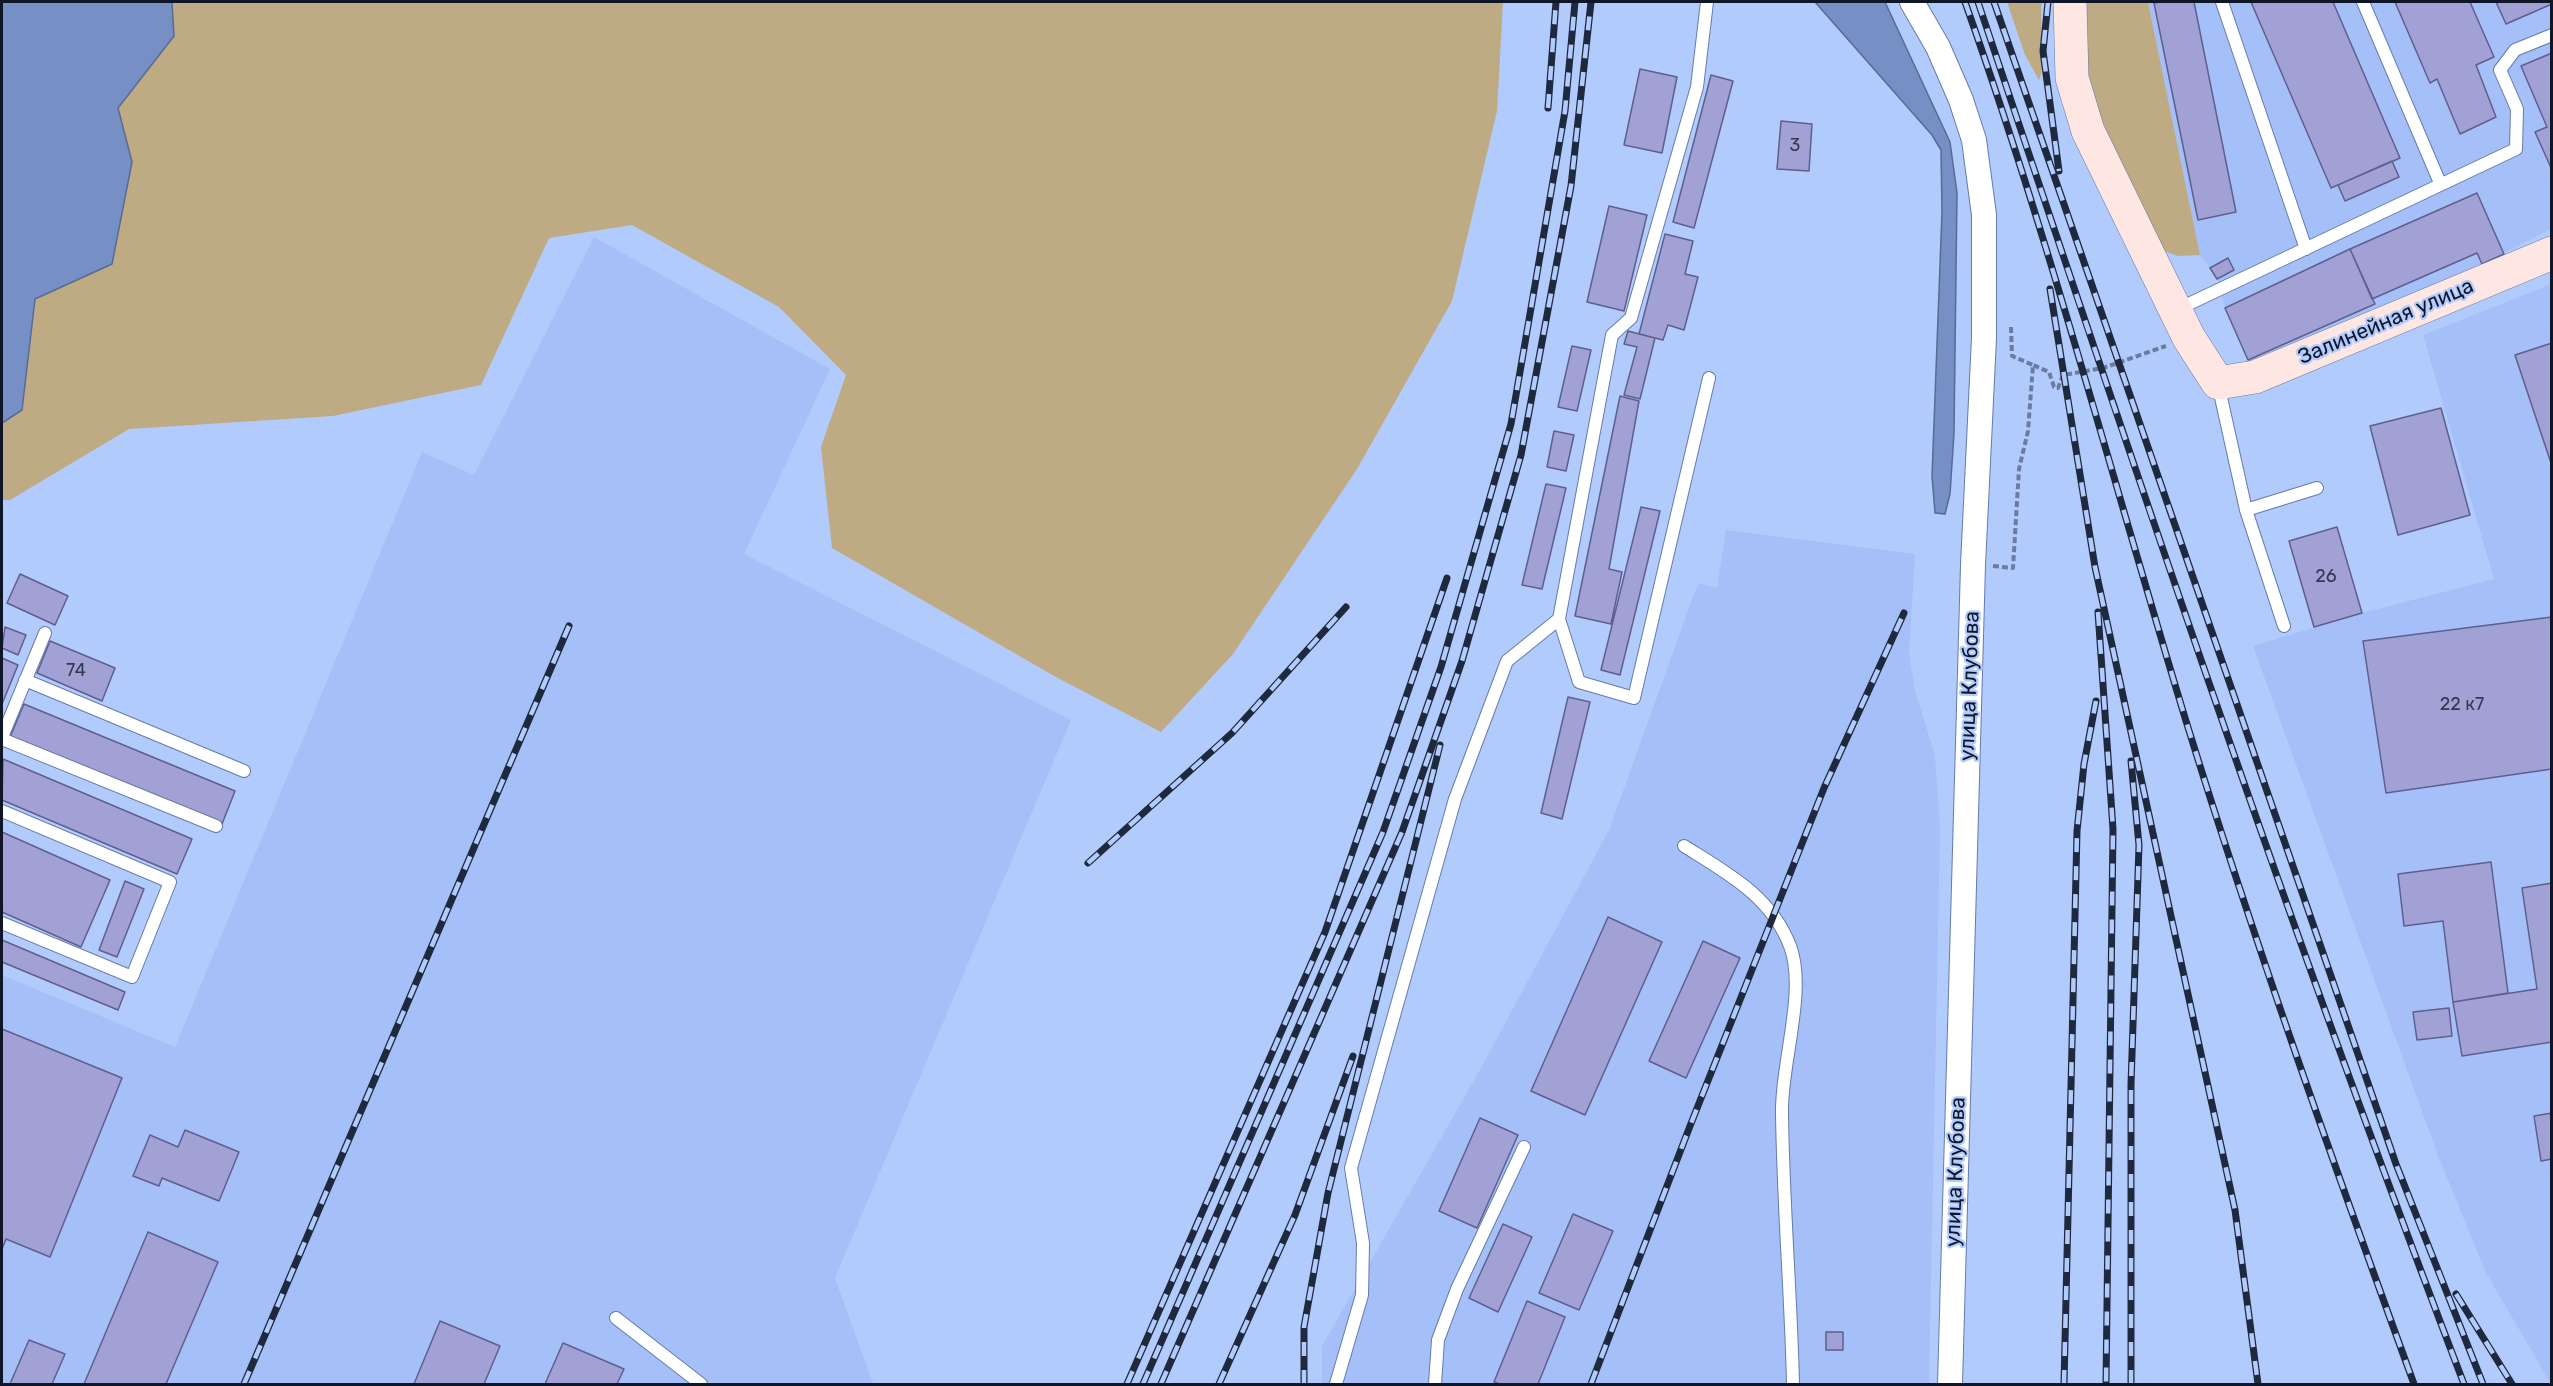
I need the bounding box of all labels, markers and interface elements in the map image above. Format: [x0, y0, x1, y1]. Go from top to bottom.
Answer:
house number: 3 [1790, 135, 1800, 157]
street label: Залинейная улица [2294, 274, 2478, 370]
house number: 26 [2315, 566, 2337, 588]
street label: улица Клубова [1955, 610, 1985, 762]
house number: 74 [66, 660, 86, 682]
house number: 22 к7 [2440, 694, 2484, 716]
street label: улица Клубова [1941, 1096, 1971, 1248]

